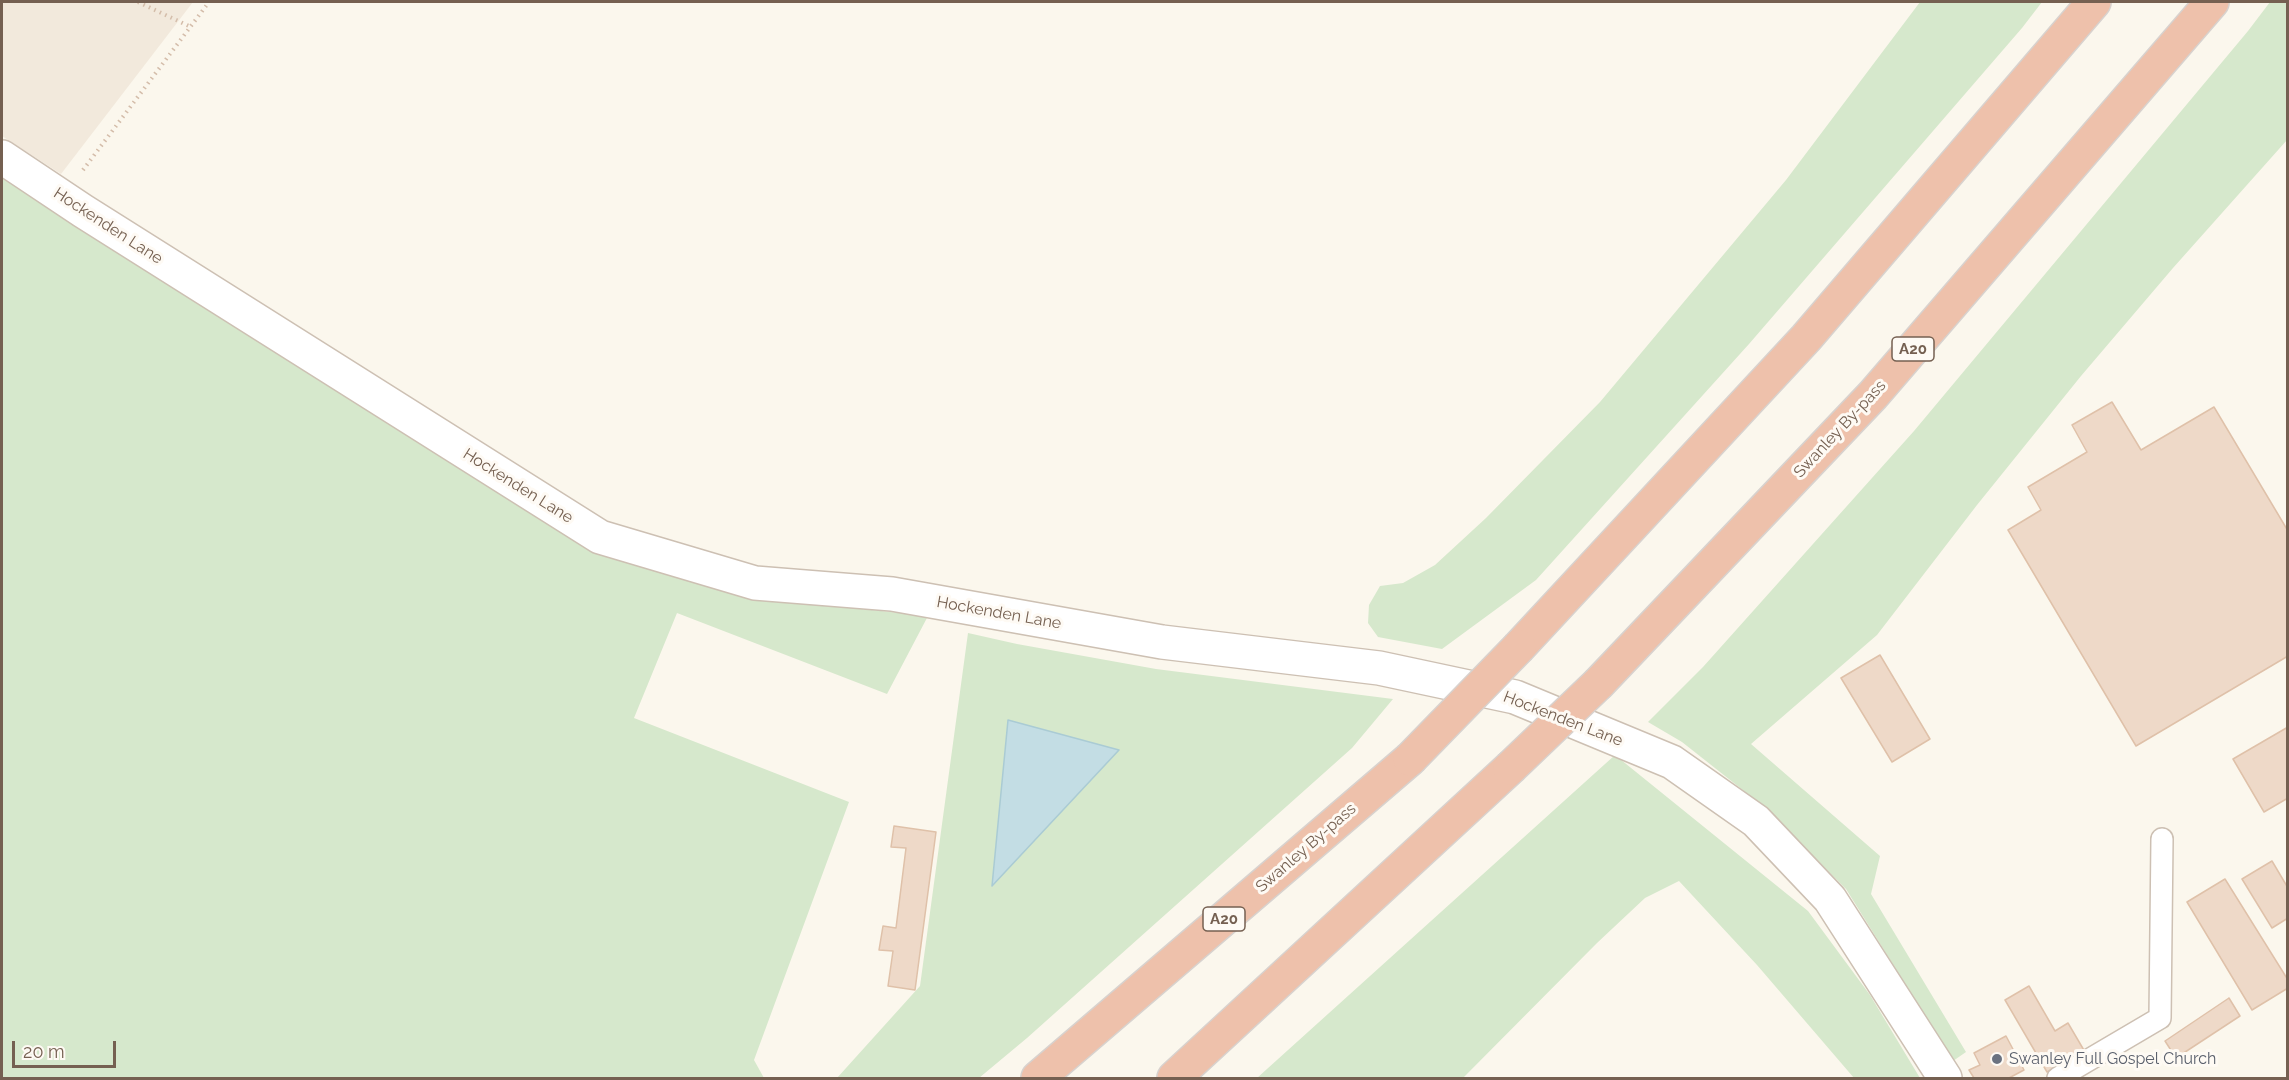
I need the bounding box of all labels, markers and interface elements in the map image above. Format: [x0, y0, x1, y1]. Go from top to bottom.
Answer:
street label: Hockenden Lane [50, 184, 166, 268]
road number: A20 [1892, 337, 1934, 361]
street label: Swanley By-pass [1790, 376, 1890, 482]
street label: Hockenden Lane [459, 444, 577, 528]
street label: Hockenden Lane [935, 593, 1063, 633]
street label: Hockenden Lane [1501, 687, 1625, 751]
street label: Swanley By-pass [1252, 799, 1360, 897]
road number: A20 [1203, 907, 1245, 931]
scale bar [15, 1029, 118, 1067]
text: 20 m [23, 1041, 65, 1062]
place label: Swanley Full Gospel Church [2009, 1049, 2216, 1069]
marker: Swanley Full Gospel Church [1990, 1052, 2004, 1066]

